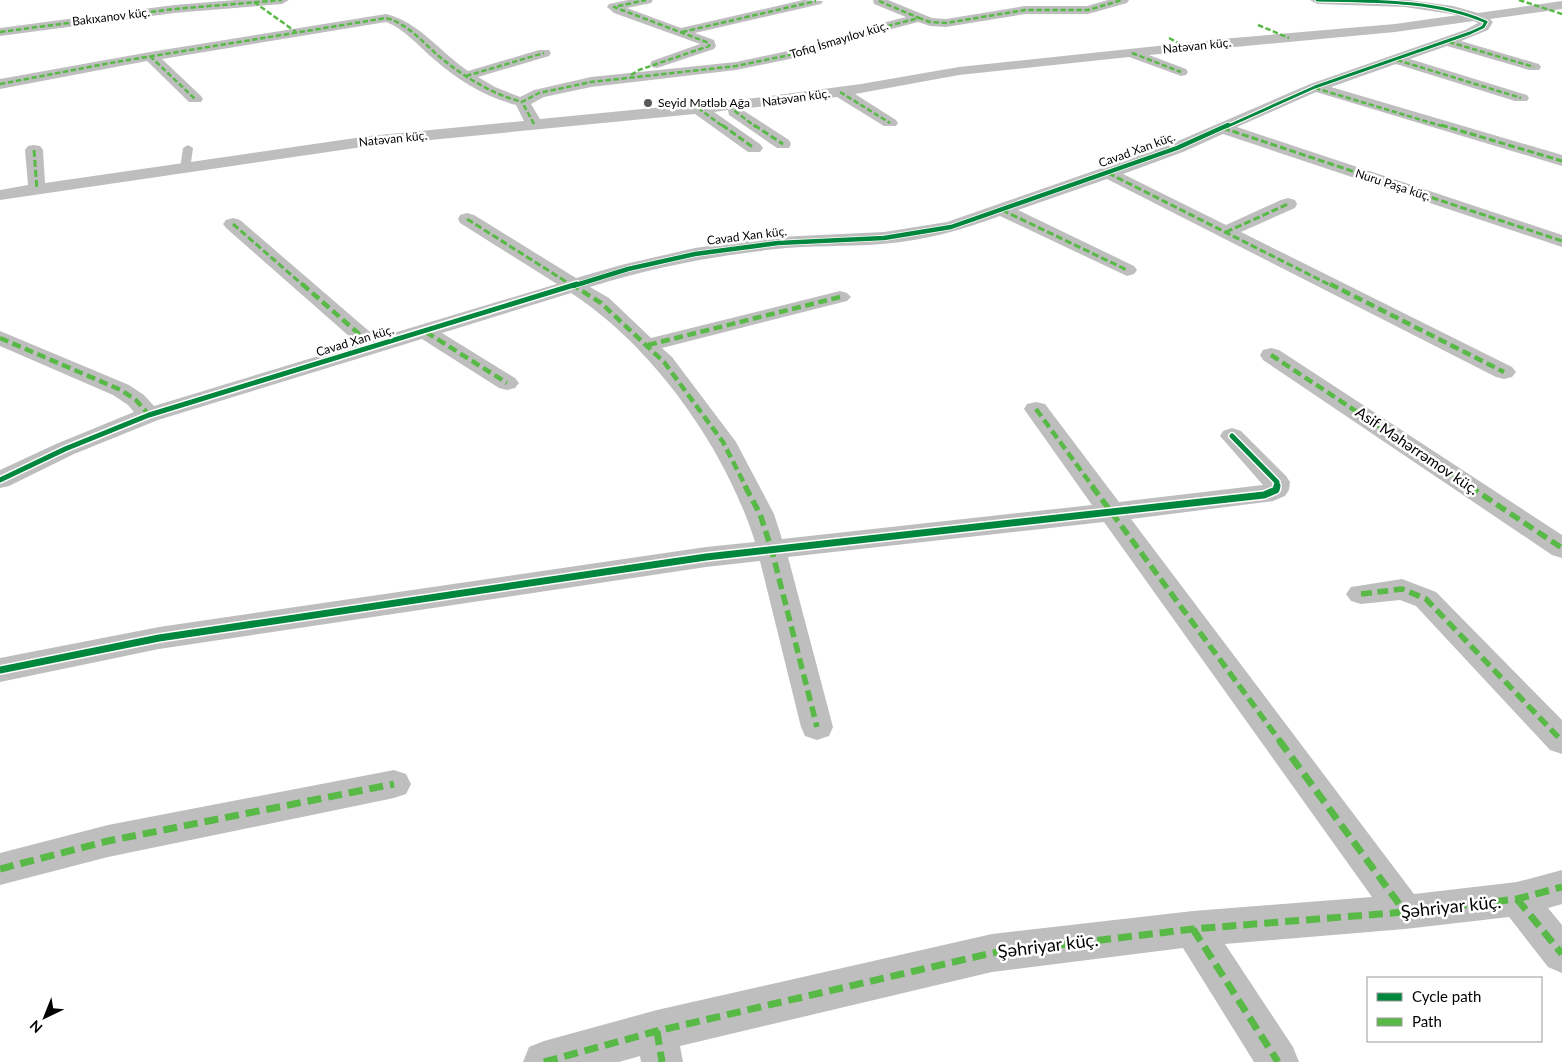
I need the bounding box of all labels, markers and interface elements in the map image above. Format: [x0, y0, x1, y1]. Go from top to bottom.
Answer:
street label: Bakıxanov küç. [71, 4, 151, 29]
street label: Tofiq İsmayılov küç. [788, 17, 890, 62]
street label: Natəvan küç. [1162, 34, 1232, 57]
street label: Natəvan küç. [761, 85, 831, 110]
place label: Seyid Mətləb Ağa [658, 95, 750, 110]
marker: Seyid Mətləb Ağa [642, 97, 654, 109]
street label: Natəvan küç. [358, 127, 428, 150]
street label: Cavad Xan küç. [1096, 129, 1177, 170]
street label: Nuru Paşa küç. [1354, 165, 1433, 204]
street label: Cavad Xan küç. [706, 223, 788, 248]
street label: Cavad Xan küç. [314, 322, 396, 359]
street label: Asif Məhərrəmov küç. [1353, 402, 1482, 498]
street label: Şəhriyar küç. [1400, 890, 1502, 922]
street label: Şəhriyar küç. [996, 928, 1099, 962]
legend [1367, 977, 1542, 1042]
text: Cycle path [1412, 987, 1481, 1005]
north arrow [20, 992, 70, 1042]
text: Path [1412, 1012, 1442, 1030]
text: N [26, 1017, 46, 1037]

